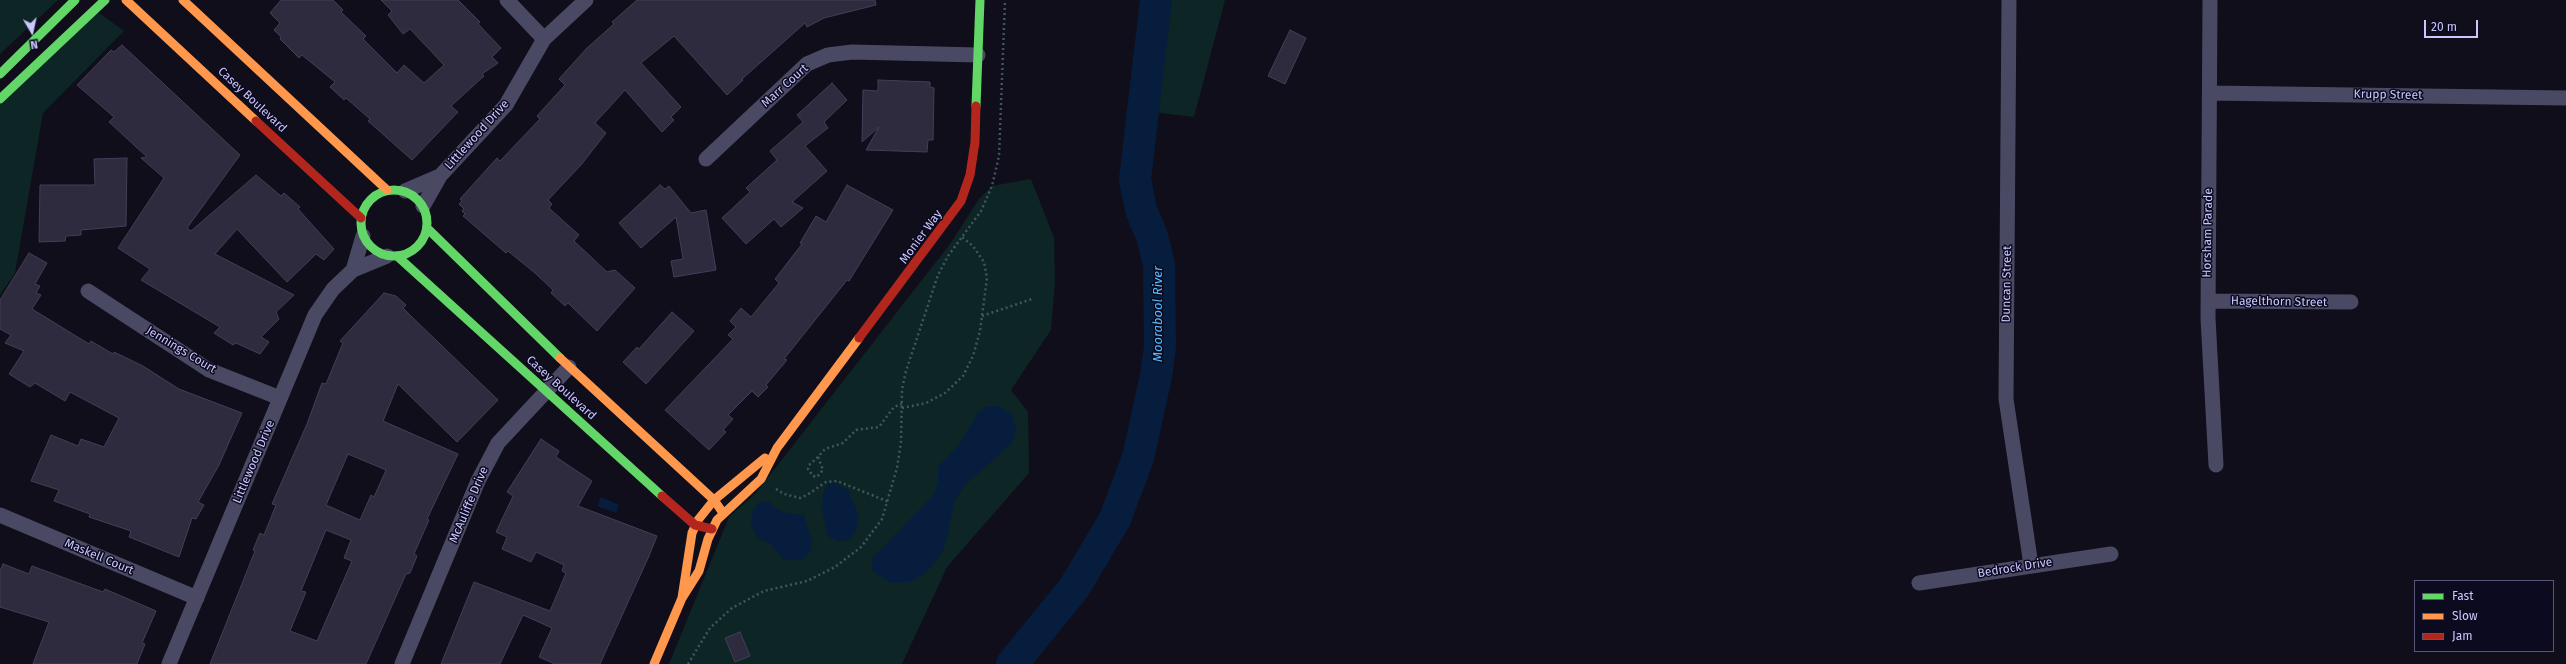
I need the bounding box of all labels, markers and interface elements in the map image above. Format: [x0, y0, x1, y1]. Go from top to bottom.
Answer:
north arrow [12, 12, 52, 52]
scale bar [2426, 12, 2480, 38]
text: 20 m [2431, 20, 2457, 34]
text: N [29, 37, 39, 51]
street label: Marr Court [759, 61, 811, 111]
street label: Casey Boulevard [215, 64, 289, 136]
street label: Krupp Street [2354, 87, 2422, 103]
street label: Littlewood Drive [442, 97, 512, 173]
street label: Horsham Parade [2200, 188, 2216, 278]
street label: Monier Way [897, 207, 945, 267]
street label: Duncan Street [1999, 246, 2015, 322]
water label: Moorabool River [1150, 266, 1166, 362]
street label: Hagelthorn Street [2231, 294, 2327, 310]
street label: Jennings Court [143, 323, 219, 377]
street label: Casey Boulevard [523, 353, 599, 423]
street label: Littlewood Drive [230, 418, 278, 506]
street label: McAuliffe Drive [446, 465, 492, 545]
street label: Maskell Court [62, 536, 136, 578]
street label: Bedrock Drive [1977, 555, 2053, 581]
legend [2414, 580, 2554, 652]
text: Fast [2452, 589, 2474, 603]
text: Slow [2452, 609, 2478, 623]
text: Jam [2452, 629, 2472, 643]

